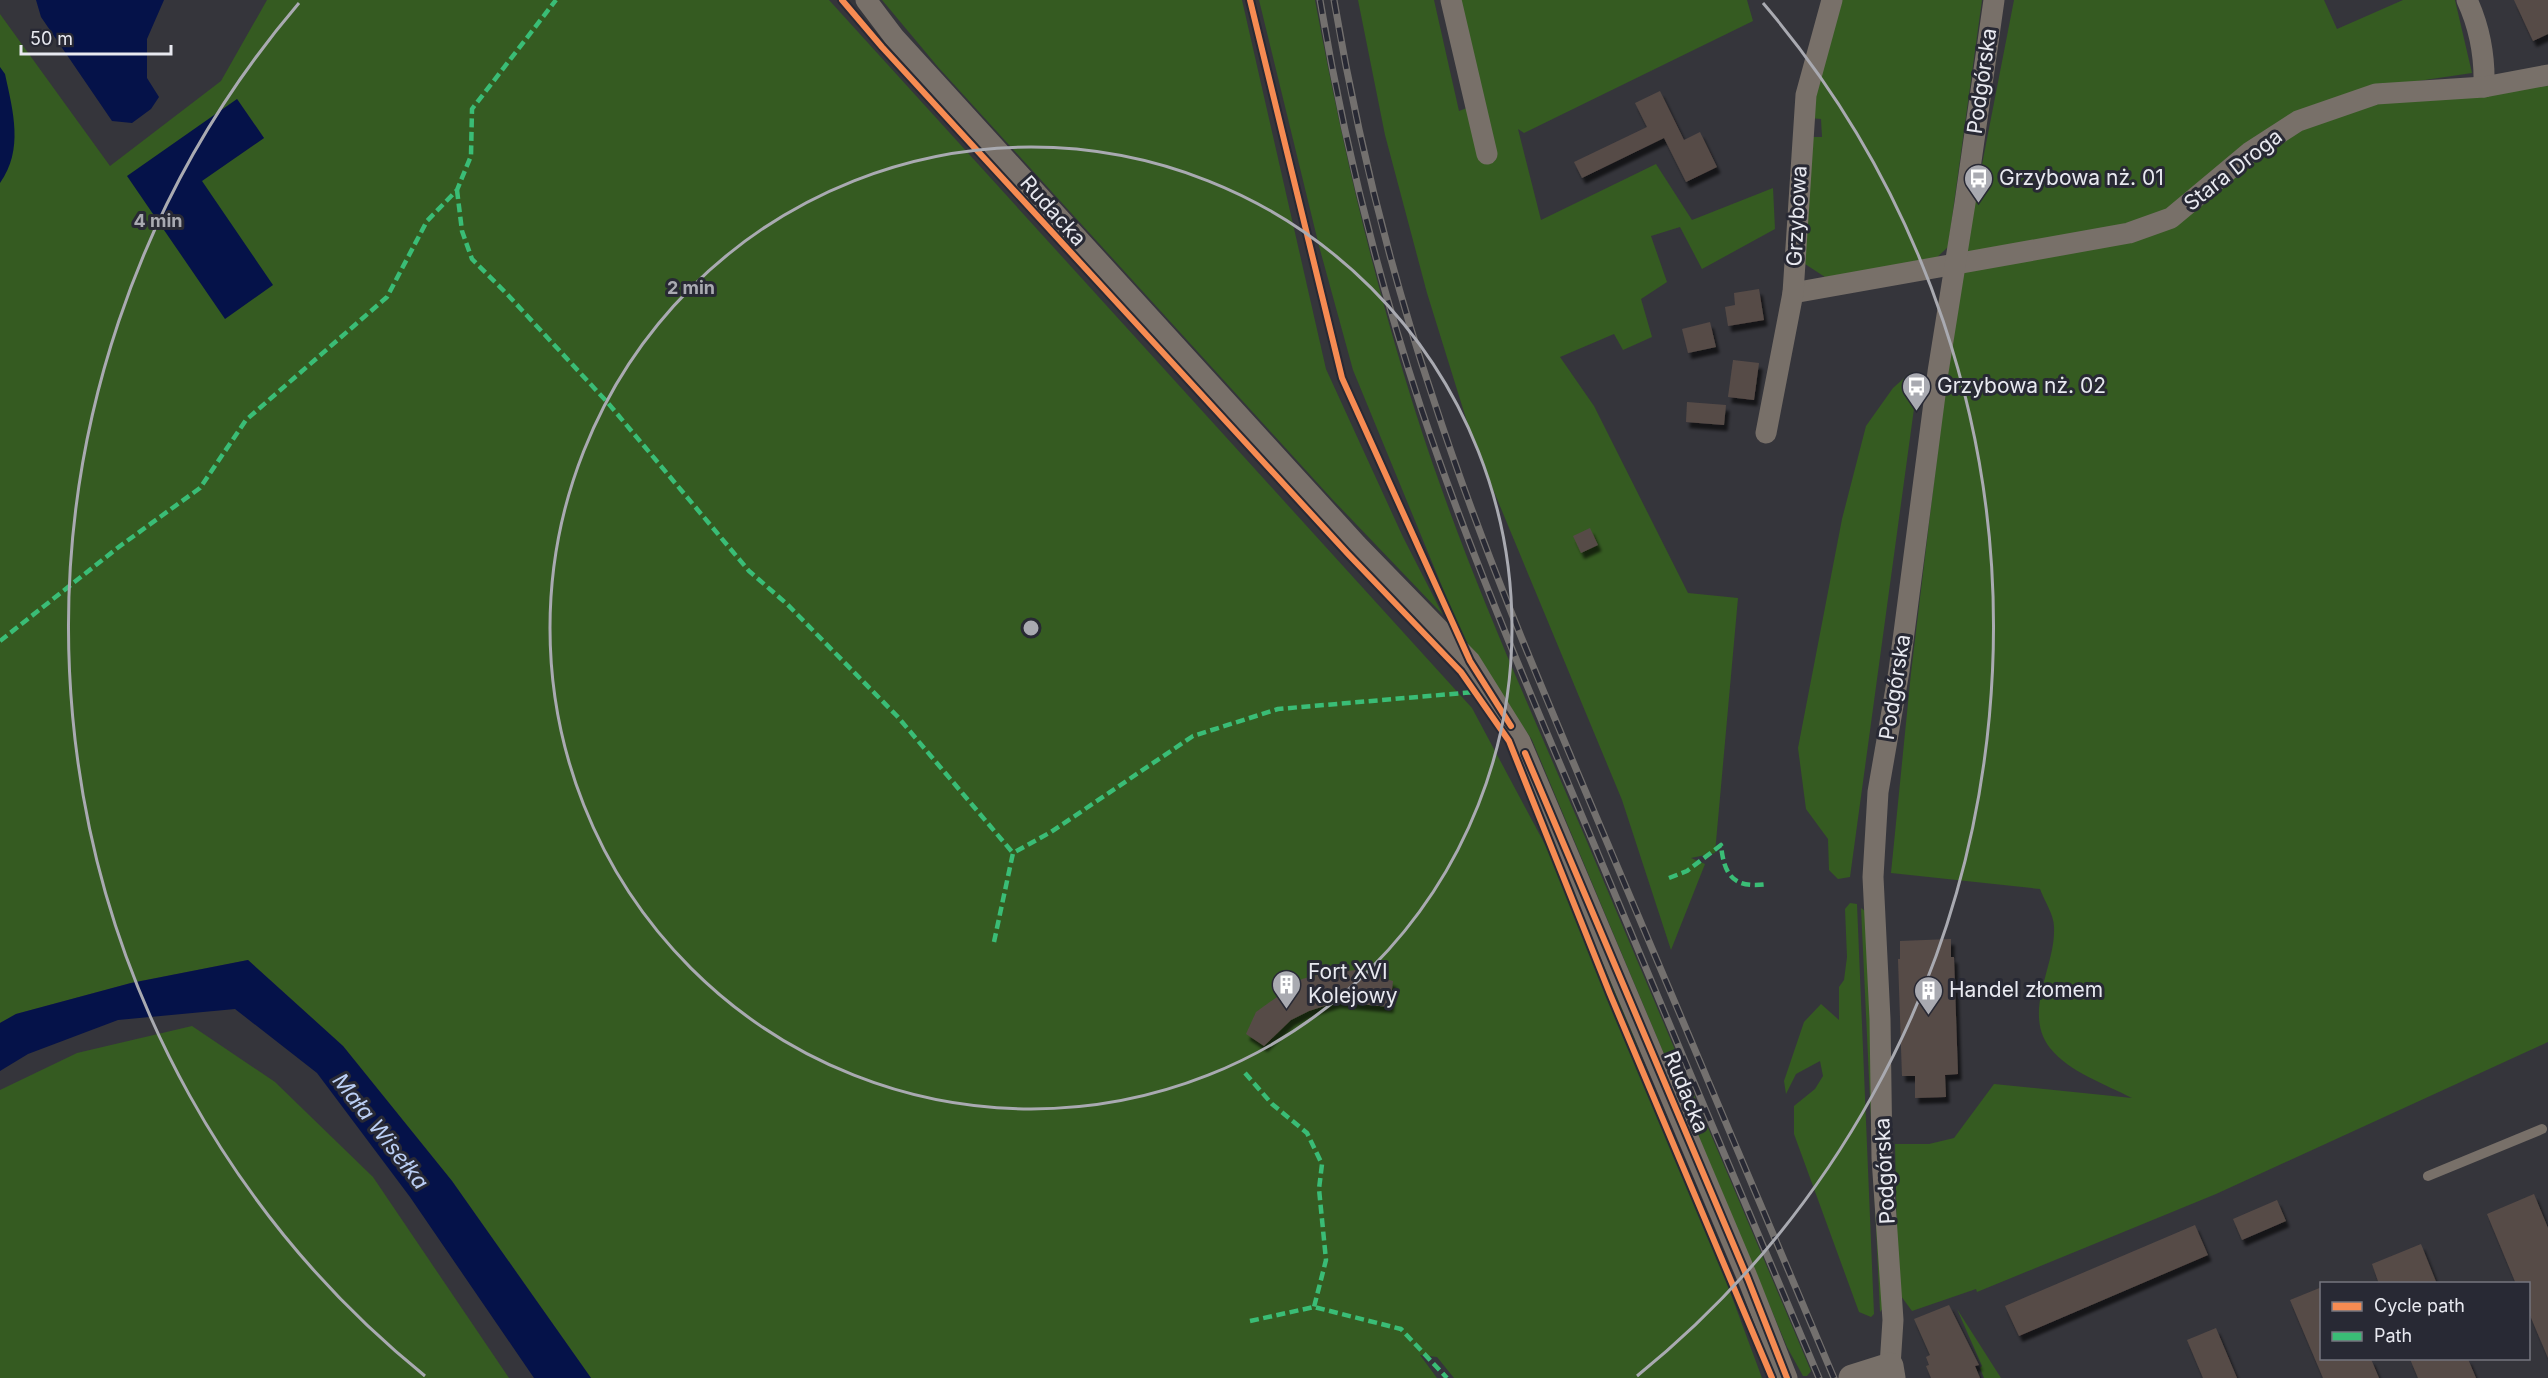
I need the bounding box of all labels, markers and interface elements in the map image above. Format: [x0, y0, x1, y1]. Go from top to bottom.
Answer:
scale bar [21, 18, 171, 56]
street label: Podgórska [1962, 26, 2001, 135]
text: 50 m [30, 28, 73, 49]
street label: Stara Droga [2179, 123, 2287, 216]
bus stop icon: Grzybowa nż. 01 [1962, 162, 1994, 204]
street label: Grzybowa [1781, 165, 1812, 267]
place label: Grzybowa nż. 01 [1999, 165, 2164, 190]
street label: Rudacka [1015, 170, 1091, 251]
text: 4 min [134, 210, 182, 231]
text: 2 min [667, 277, 715, 298]
bus stop icon: Grzybowa nż. 02 [1900, 370, 1932, 412]
place label: Grzybowa nż. 02 [1937, 373, 2106, 398]
centre of rings [1021, 618, 1041, 638]
street label: Podgórska [1874, 632, 1915, 741]
place label: Fort XVI Kolejowy [1308, 959, 1398, 1008]
building icon: Fort XVI Kolejowy [1271, 968, 1303, 1010]
building icon: Handel złomem [1912, 974, 1944, 1016]
place label: Handel złomem [1949, 977, 2103, 1002]
street label: Rudacka [1659, 1047, 1714, 1136]
water label: Mała Wisełka [328, 1068, 434, 1194]
street label: Podgórska [1869, 1117, 1900, 1225]
legend [2320, 1282, 2530, 1360]
text: Cycle path [2374, 1295, 2465, 1316]
text: Path [2374, 1325, 2412, 1346]

